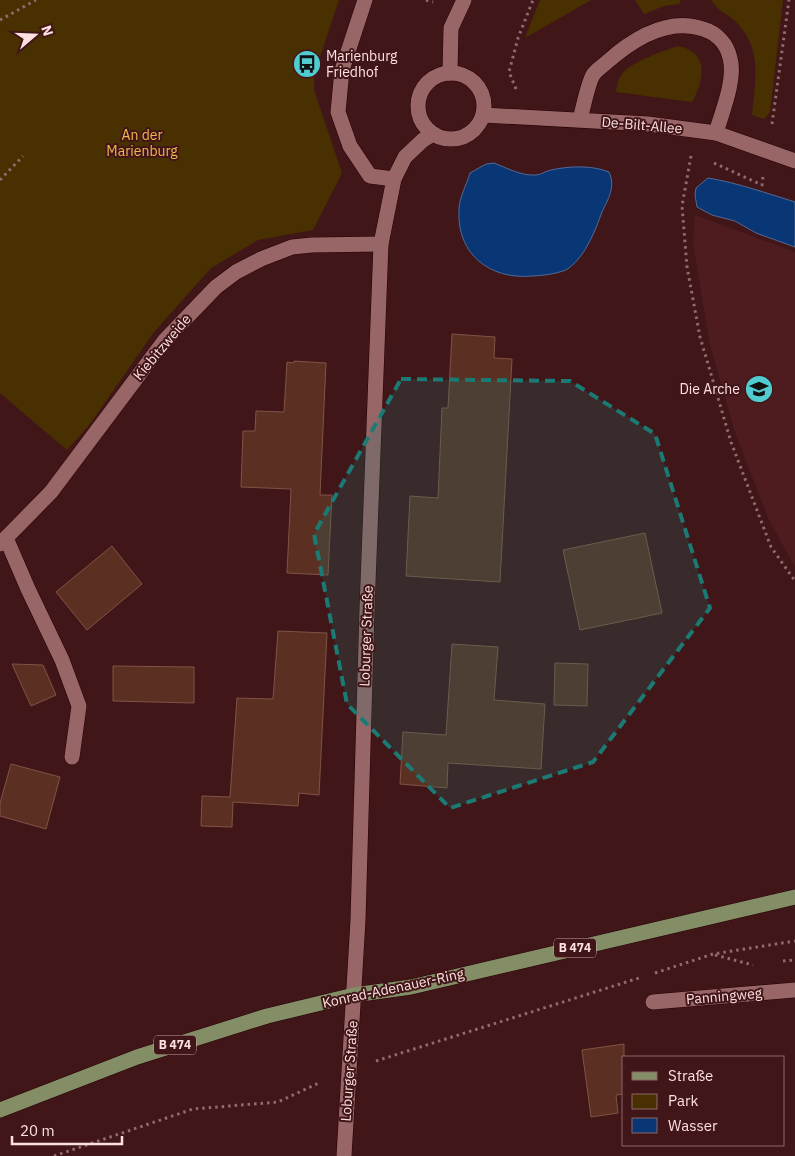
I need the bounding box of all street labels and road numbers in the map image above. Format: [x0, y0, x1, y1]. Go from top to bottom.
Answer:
street label: De-Bilt-Allee [601, 113, 683, 138]
street label: Kiebitzweide [129, 310, 195, 384]
street label: Loburger Straße [355, 585, 377, 687]
road number: B 474 [554, 938, 596, 958]
street label: Konrad-Adenauer-Ring [321, 964, 466, 1012]
street label: Panningweg [685, 984, 763, 1008]
street label: Loburger Straße [336, 1020, 362, 1122]
road number: B 474 [154, 1036, 196, 1054]

